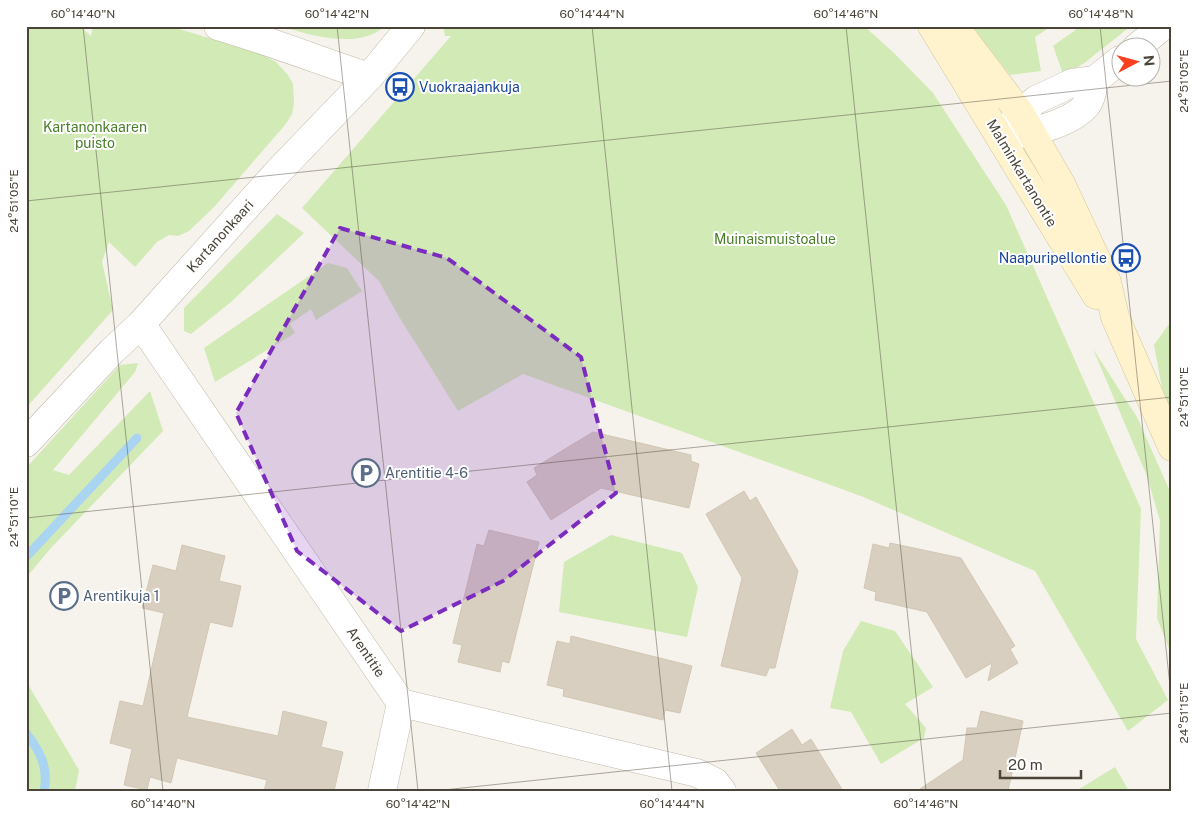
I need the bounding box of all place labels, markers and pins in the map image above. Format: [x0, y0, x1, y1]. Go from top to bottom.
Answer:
bus stop icon: Vuokraajankuja [385, 72, 415, 102]
place label: Vuokraajankuja [419, 79, 520, 95]
bus stop icon: Naapuripellontie [1111, 243, 1141, 273]
place label: Naapuripellontie [999, 250, 1107, 266]
parking icon: Arentitie 4-6 [351, 458, 381, 488]
place label: Arentitie 4-6 [385, 465, 468, 481]
parking icon: Arentikuja 1 [49, 581, 79, 611]
place label: Arentikuja 1 [83, 588, 159, 604]

